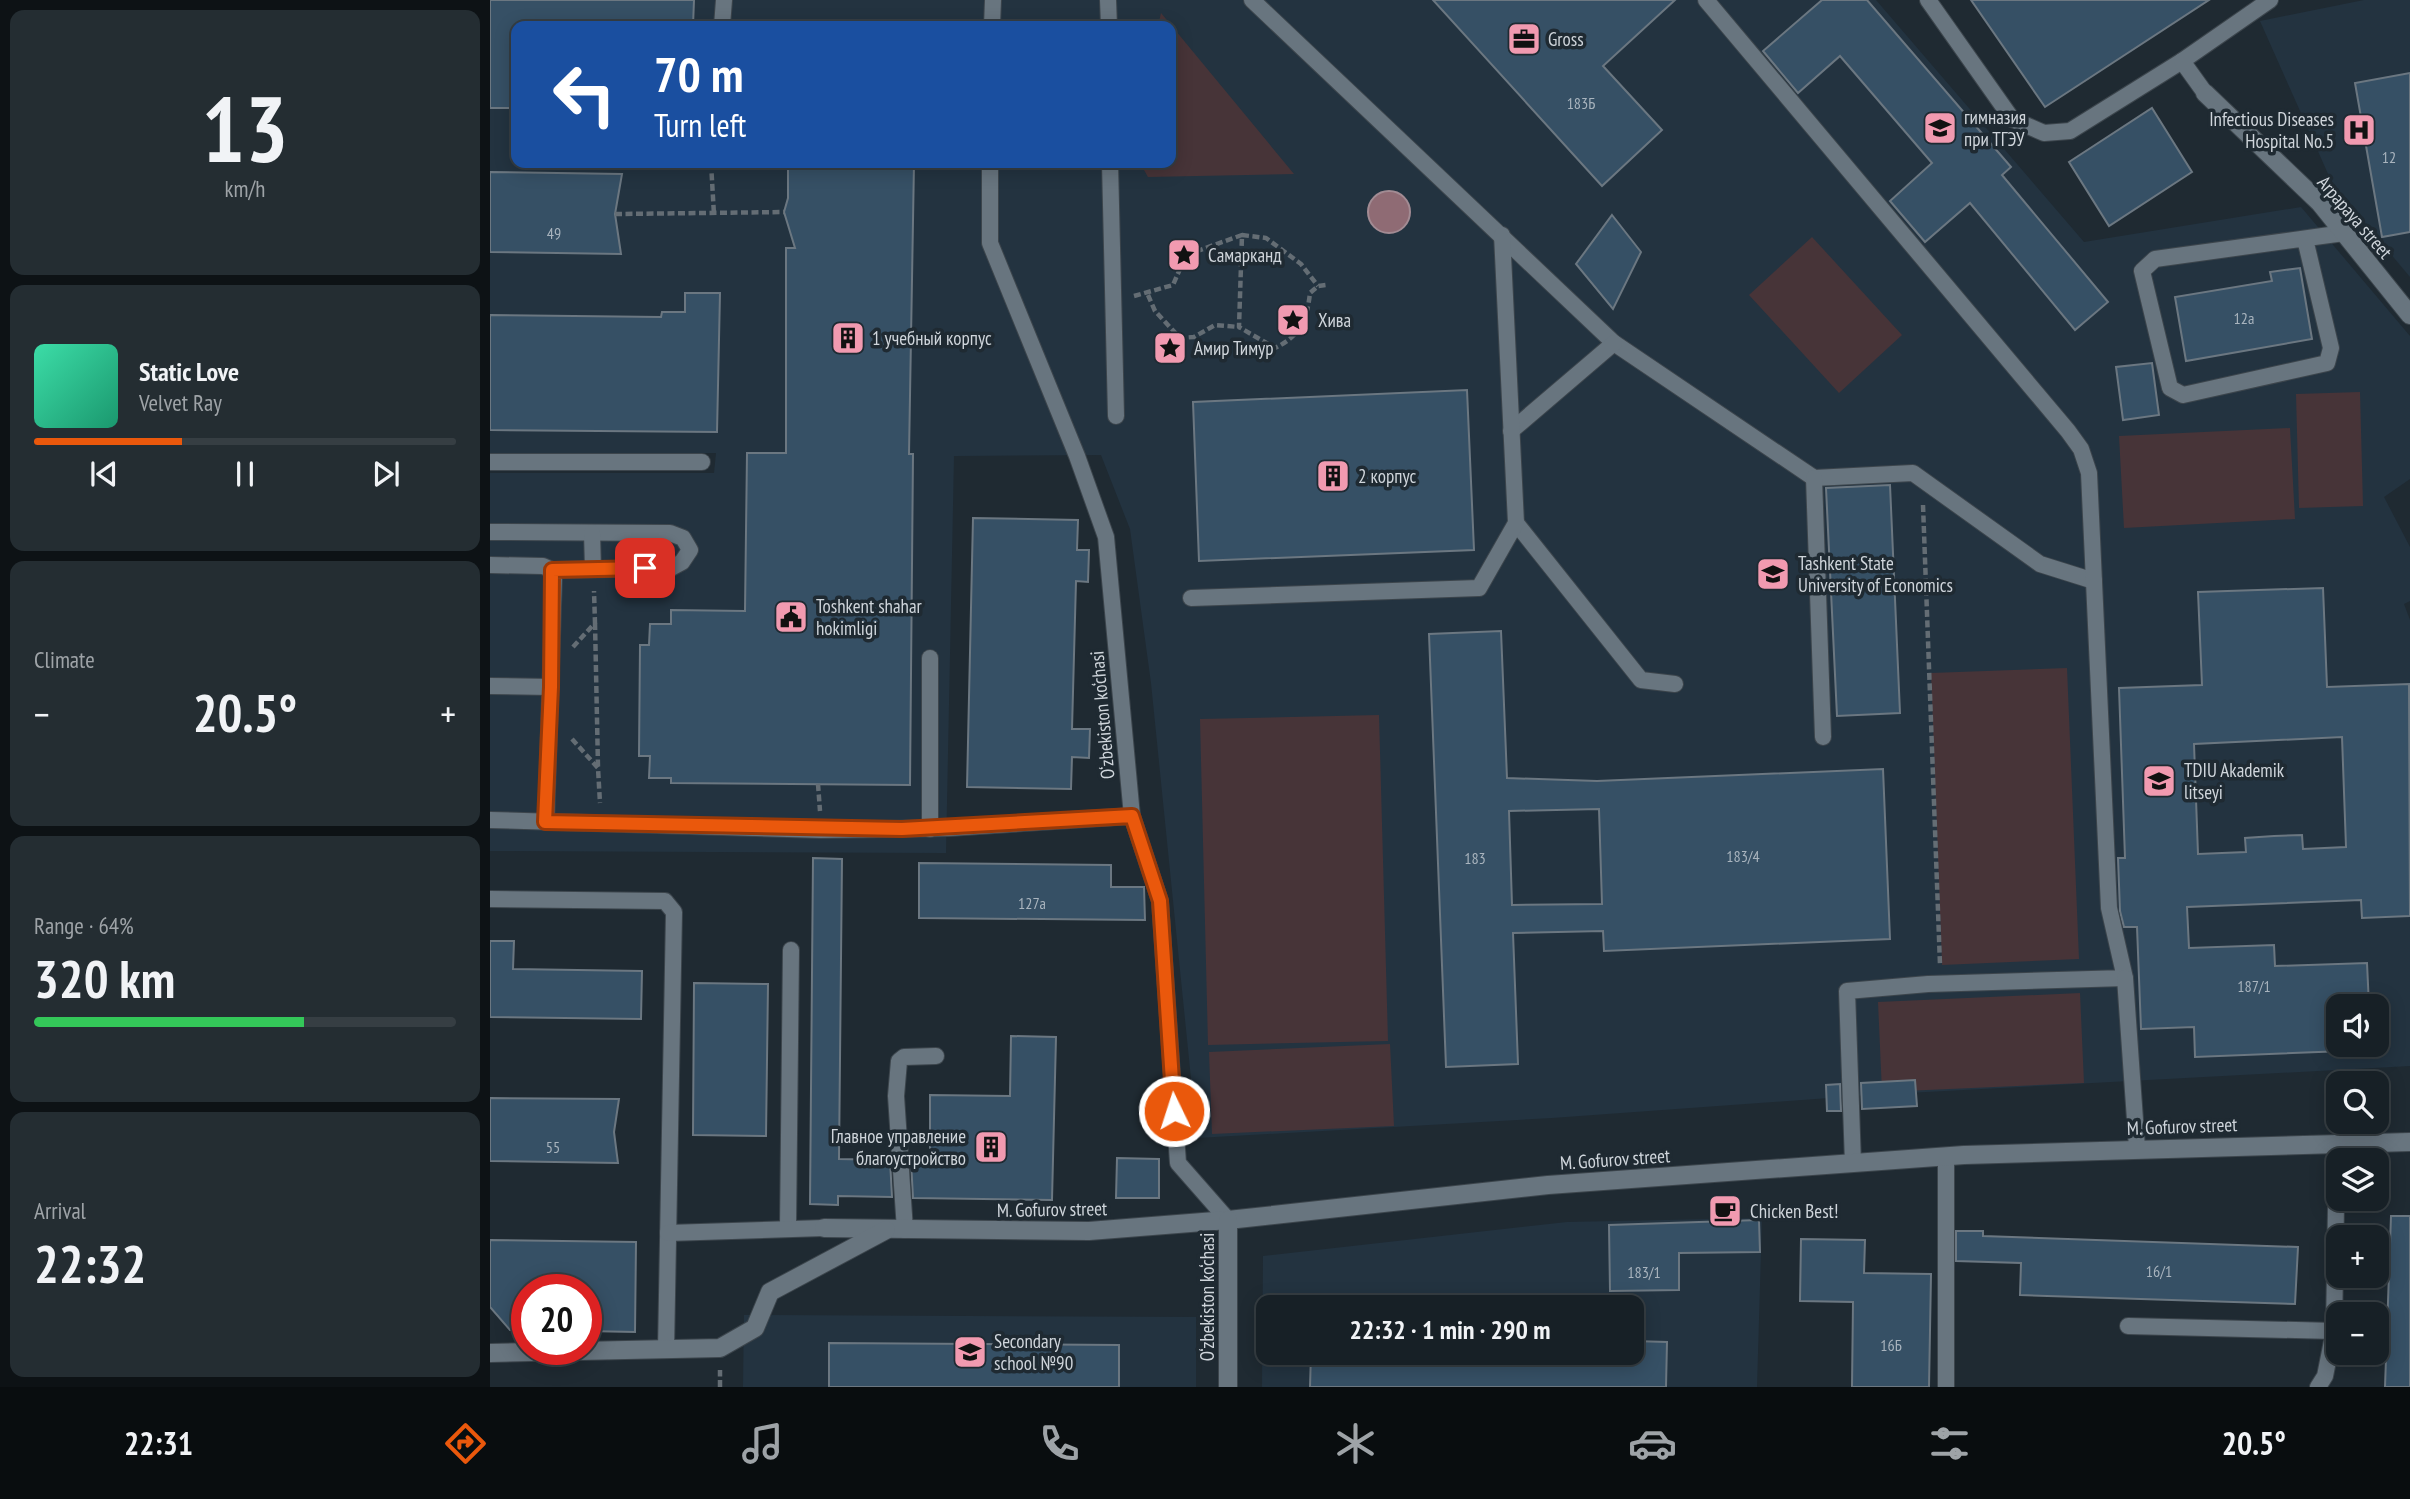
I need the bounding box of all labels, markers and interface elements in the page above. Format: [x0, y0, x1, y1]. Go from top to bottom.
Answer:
office icon: Gross [1505, 20, 1543, 58]
place label: Gross [1548, 27, 1584, 51]
text: 70 m [654, 42, 743, 106]
icon: left [539, 49, 630, 140]
text: 13 [202, 69, 289, 187]
house number: 183Б [1567, 93, 1595, 113]
text: Turn left [654, 104, 746, 146]
place label: гимназия при ТГЭУ [1964, 105, 2026, 151]
place label: Infectious Diseases Hospital No.5 [2209, 107, 2334, 153]
school or university icon: гимназия при ТГЭУ [1921, 109, 1959, 147]
hospital icon: Infectious Diseases Hospital No.5 [2340, 111, 2378, 149]
house number: 12 [2382, 147, 2396, 167]
street label: Arpapaya street [2312, 171, 2398, 264]
text: km/h [225, 174, 265, 203]
house number: 49 [547, 223, 561, 243]
place icon: Самарканд [1165, 236, 1203, 274]
place label: Самарканд [1208, 243, 1282, 267]
place icon: Хива [1274, 301, 1312, 339]
place label: Хива [1318, 308, 1351, 332]
house number: 12a [2234, 308, 2254, 328]
building icon: 1 учебный корпус [829, 319, 867, 357]
place label: 1 учебный корпус [872, 326, 992, 350]
place icon: Амир Тимур [1151, 329, 1189, 367]
place label: Амир Тимур [1194, 336, 1274, 360]
text: Static Love [139, 355, 239, 388]
text: Velvet Ray [139, 388, 222, 417]
icon: previous [85, 455, 123, 493]
icon: pause [226, 455, 264, 493]
icon: next [367, 455, 405, 493]
building icon: 2 корпус [1314, 457, 1352, 495]
place label: 2 корпус [1358, 464, 1416, 488]
pin [615, 538, 675, 598]
icon: arrive [626, 549, 664, 587]
place label: Tashkent State University of Economics [1798, 551, 1953, 597]
school or university icon: Tashkent State University of Economics [1754, 555, 1792, 593]
place label: Toshkent shahar hokimligi [816, 594, 922, 640]
public building icon: Toshkent shahar hokimligi [772, 598, 810, 636]
text: Climate [34, 645, 95, 674]
street label: O‘zbekiston ko‘chasi [1084, 650, 1120, 780]
text: 20.5° [193, 679, 297, 746]
text: − [34, 689, 50, 738]
text: + [440, 689, 456, 738]
place label: TDIU Akademik litseyi [2184, 758, 2285, 804]
school or university icon: TDIU Akademik litseyi [2140, 762, 2178, 800]
house number: 183/4 [1726, 846, 1760, 866]
house number: 183 [1464, 848, 1486, 868]
house number: 127a [1018, 893, 1046, 913]
text: Range · 64% [34, 911, 134, 940]
text: 320 km [34, 945, 175, 1012]
house number: 187/1 [2237, 976, 2271, 996]
map controls [2326, 994, 2389, 1365]
button: sound [2326, 994, 2389, 1057]
button: search [2326, 1071, 2389, 1134]
position arrow [1137, 1074, 1211, 1148]
street label: M. Gofurov street [2126, 1112, 2238, 1140]
place label: Главное управление благоустройство [831, 1124, 966, 1170]
building icon: Главное управление благоустройство [972, 1128, 1010, 1166]
house number: 55 [546, 1137, 560, 1157]
street label: M. Gofurov street [1559, 1143, 1672, 1175]
button: layers [2326, 1148, 2389, 1211]
cafe icon: Chicken Best! [1706, 1192, 1744, 1230]
text: Arrival [34, 1196, 86, 1225]
street label: M. Gofurov street [997, 1196, 1108, 1222]
place label: Chicken Best! [1750, 1199, 1838, 1223]
button: + [2326, 1225, 2389, 1288]
text: 22:32 [34, 1230, 146, 1297]
street label: O‘zbekiston ko‘chasi [1195, 1233, 1219, 1361]
house number: 16/1 [2146, 1261, 2172, 1281]
house number: 183/1 [1627, 1262, 1661, 1282]
speed limit sign: 20 [511, 1274, 602, 1365]
button: − [2326, 1302, 2389, 1365]
text: 22:32 · 1 min · 290 m [1350, 1313, 1550, 1346]
place label: Secondary school №90 [994, 1329, 1073, 1375]
school or university icon: Secondary school №90 [951, 1333, 989, 1371]
house number: 16Б [1880, 1335, 1902, 1355]
icon: directions [441, 1419, 490, 1468]
icon: music [738, 1419, 787, 1468]
icon: phone [1035, 1419, 1084, 1468]
icon: climate [1331, 1419, 1380, 1468]
icon: car [1628, 1419, 1677, 1468]
icon: filters [1925, 1419, 1974, 1468]
text: 22:31 [124, 1422, 193, 1464]
text: 20.5° [2222, 1422, 2286, 1464]

